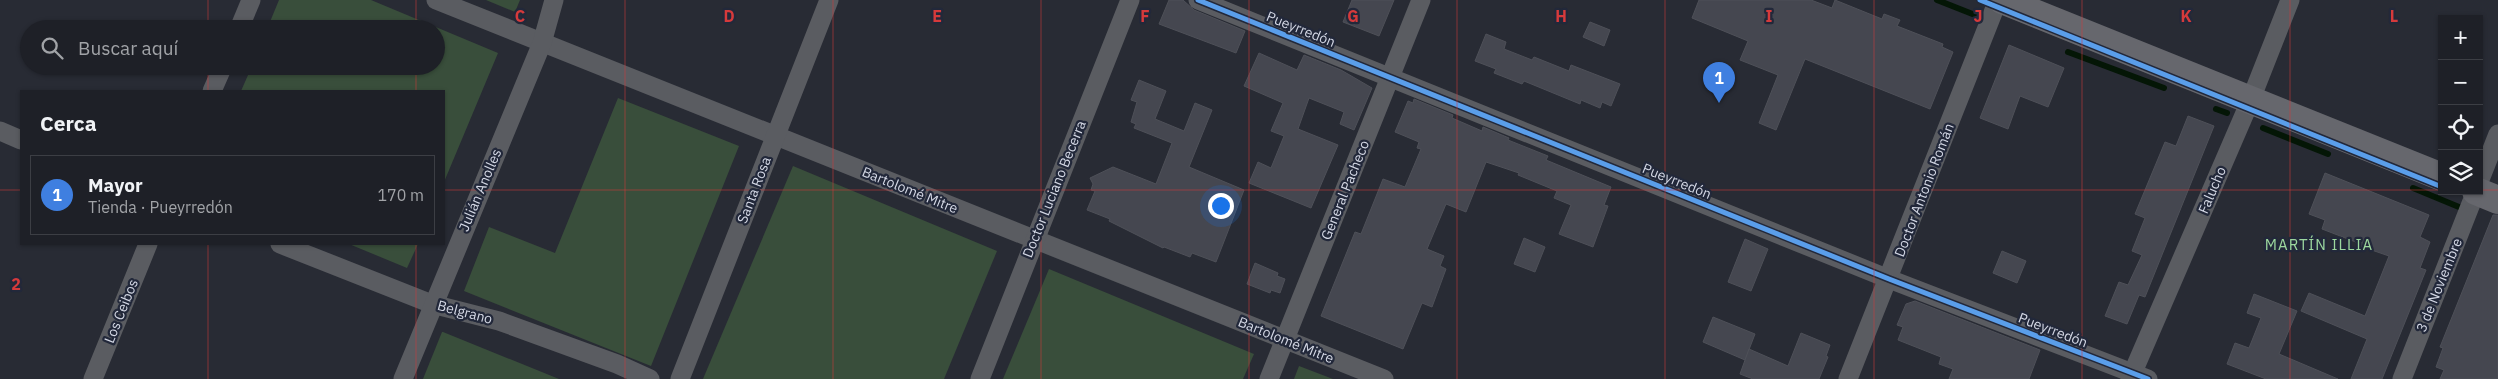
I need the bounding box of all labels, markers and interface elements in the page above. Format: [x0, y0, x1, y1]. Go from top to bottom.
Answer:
text: C [515, 6, 525, 26]
text: D [723, 6, 735, 26]
text: E [932, 6, 942, 26]
text: F [1140, 6, 1150, 26]
text: G [1347, 6, 1359, 26]
text: H [1555, 6, 1567, 26]
text: I [1766, 6, 1773, 26]
text: J [1974, 6, 1982, 26]
text: K [2180, 6, 2192, 26]
text: L [2390, 6, 2398, 26]
street label: Pueyrredón [1264, 7, 1338, 51]
map controls [2438, 15, 2483, 195]
button: + [2438, 15, 2483, 60]
search box [20, 20, 445, 75]
icon: search [38, 34, 66, 62]
text: Buscar aquí [78, 36, 178, 60]
button: − [2438, 60, 2483, 105]
pin: 1 [1703, 62, 1735, 103]
button: locate [2438, 105, 2483, 150]
text: Cerca [40, 109, 97, 137]
street label: Doctor Luciano Becerra [1018, 117, 1090, 260]
street label: Doctor Antonio Román [1890, 121, 1958, 259]
street label: General Pacheco [1317, 137, 1373, 243]
street label: Julián Anolles [455, 146, 506, 234]
button: layers [2438, 150, 2483, 195]
street label: Santa Rosa [733, 154, 775, 226]
street label: Pueyrredón [1640, 159, 1714, 203]
street label: Bartolomé Mitre [859, 163, 961, 218]
street label: Falucho [2194, 164, 2230, 216]
text: Mayor [88, 173, 143, 197]
text: 1 [52, 185, 62, 205]
text: 170 m [377, 185, 424, 205]
your location [1208, 193, 1234, 219]
text: Tienda · Pueyrredón [88, 197, 233, 217]
district label: MARTÍN ILLIA [2265, 235, 2373, 254]
street label: 3 de Noviembre [2412, 235, 2466, 335]
text: 2 [11, 274, 21, 294]
street label: Los Ceibos [100, 276, 142, 346]
street label: Belgrano [435, 296, 495, 328]
street label: Pueyrredón [2016, 309, 2090, 351]
street label: Bartolomé Mitre [1235, 313, 1337, 368]

